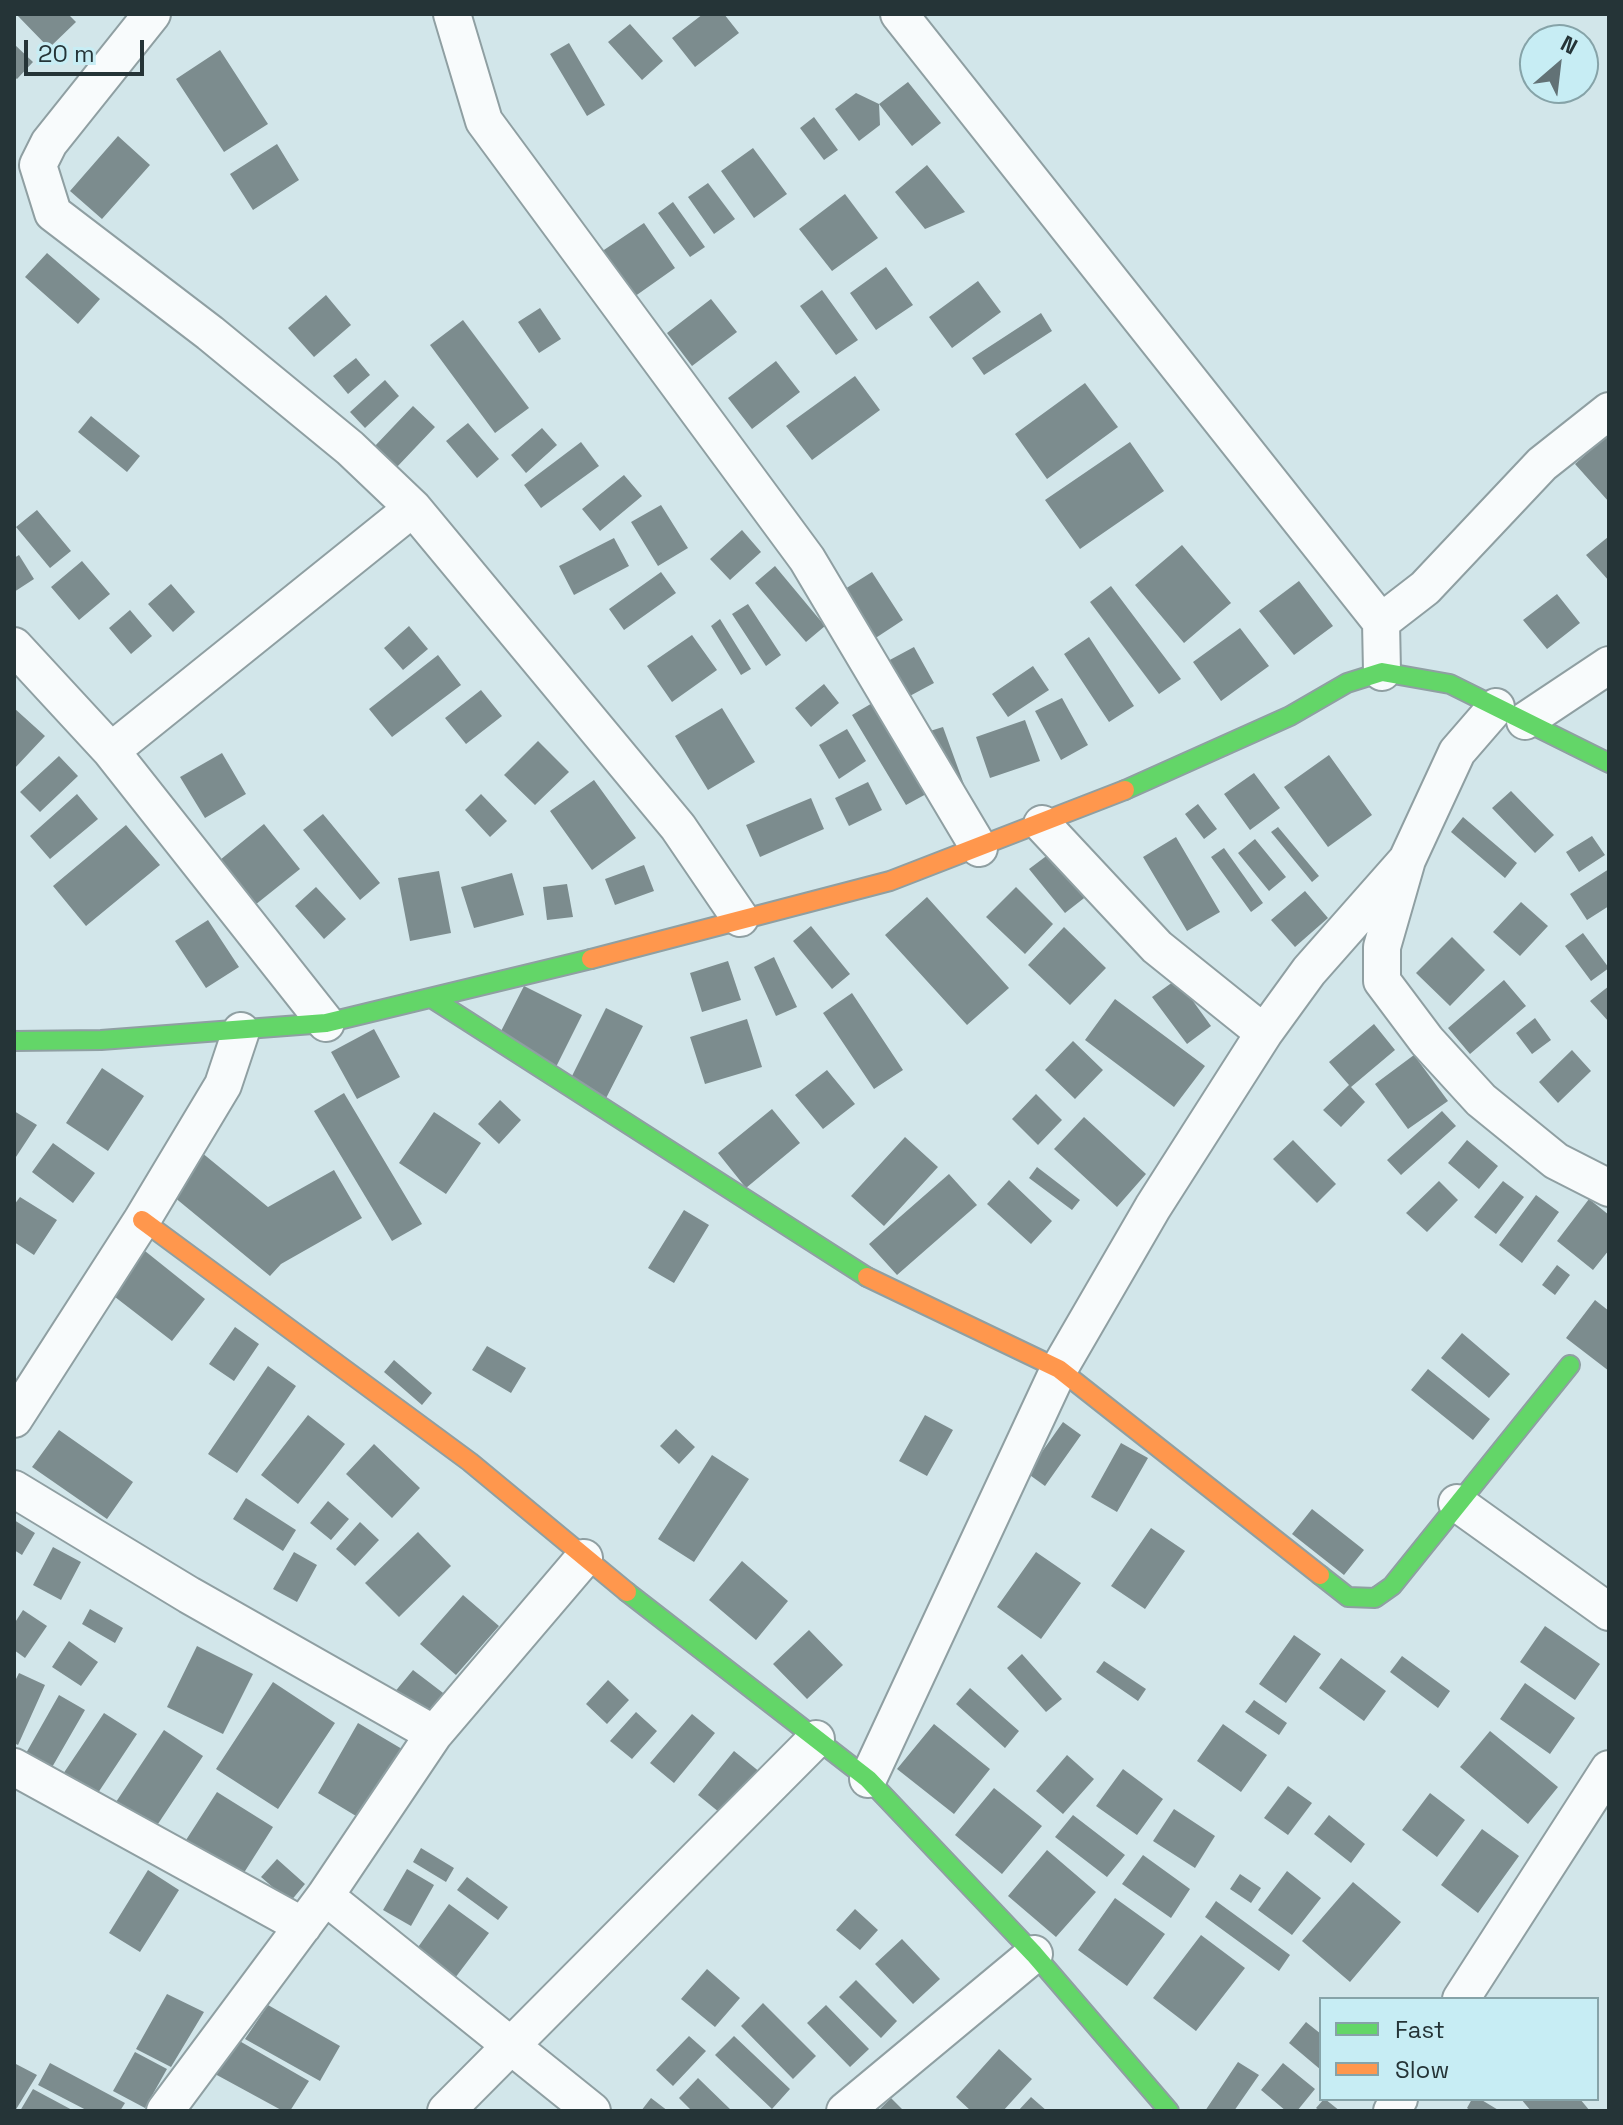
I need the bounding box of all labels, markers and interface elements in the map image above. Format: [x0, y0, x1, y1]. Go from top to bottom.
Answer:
scale bar [28, 24, 148, 74]
north arrow [1519, 24, 1599, 104]
text: N [1556, 29, 1582, 60]
text: 20 m [38, 38, 95, 69]
legend [1319, 1997, 1599, 2101]
text: Fast [1395, 2014, 1445, 2045]
text: Slow [1395, 2054, 1449, 2085]

